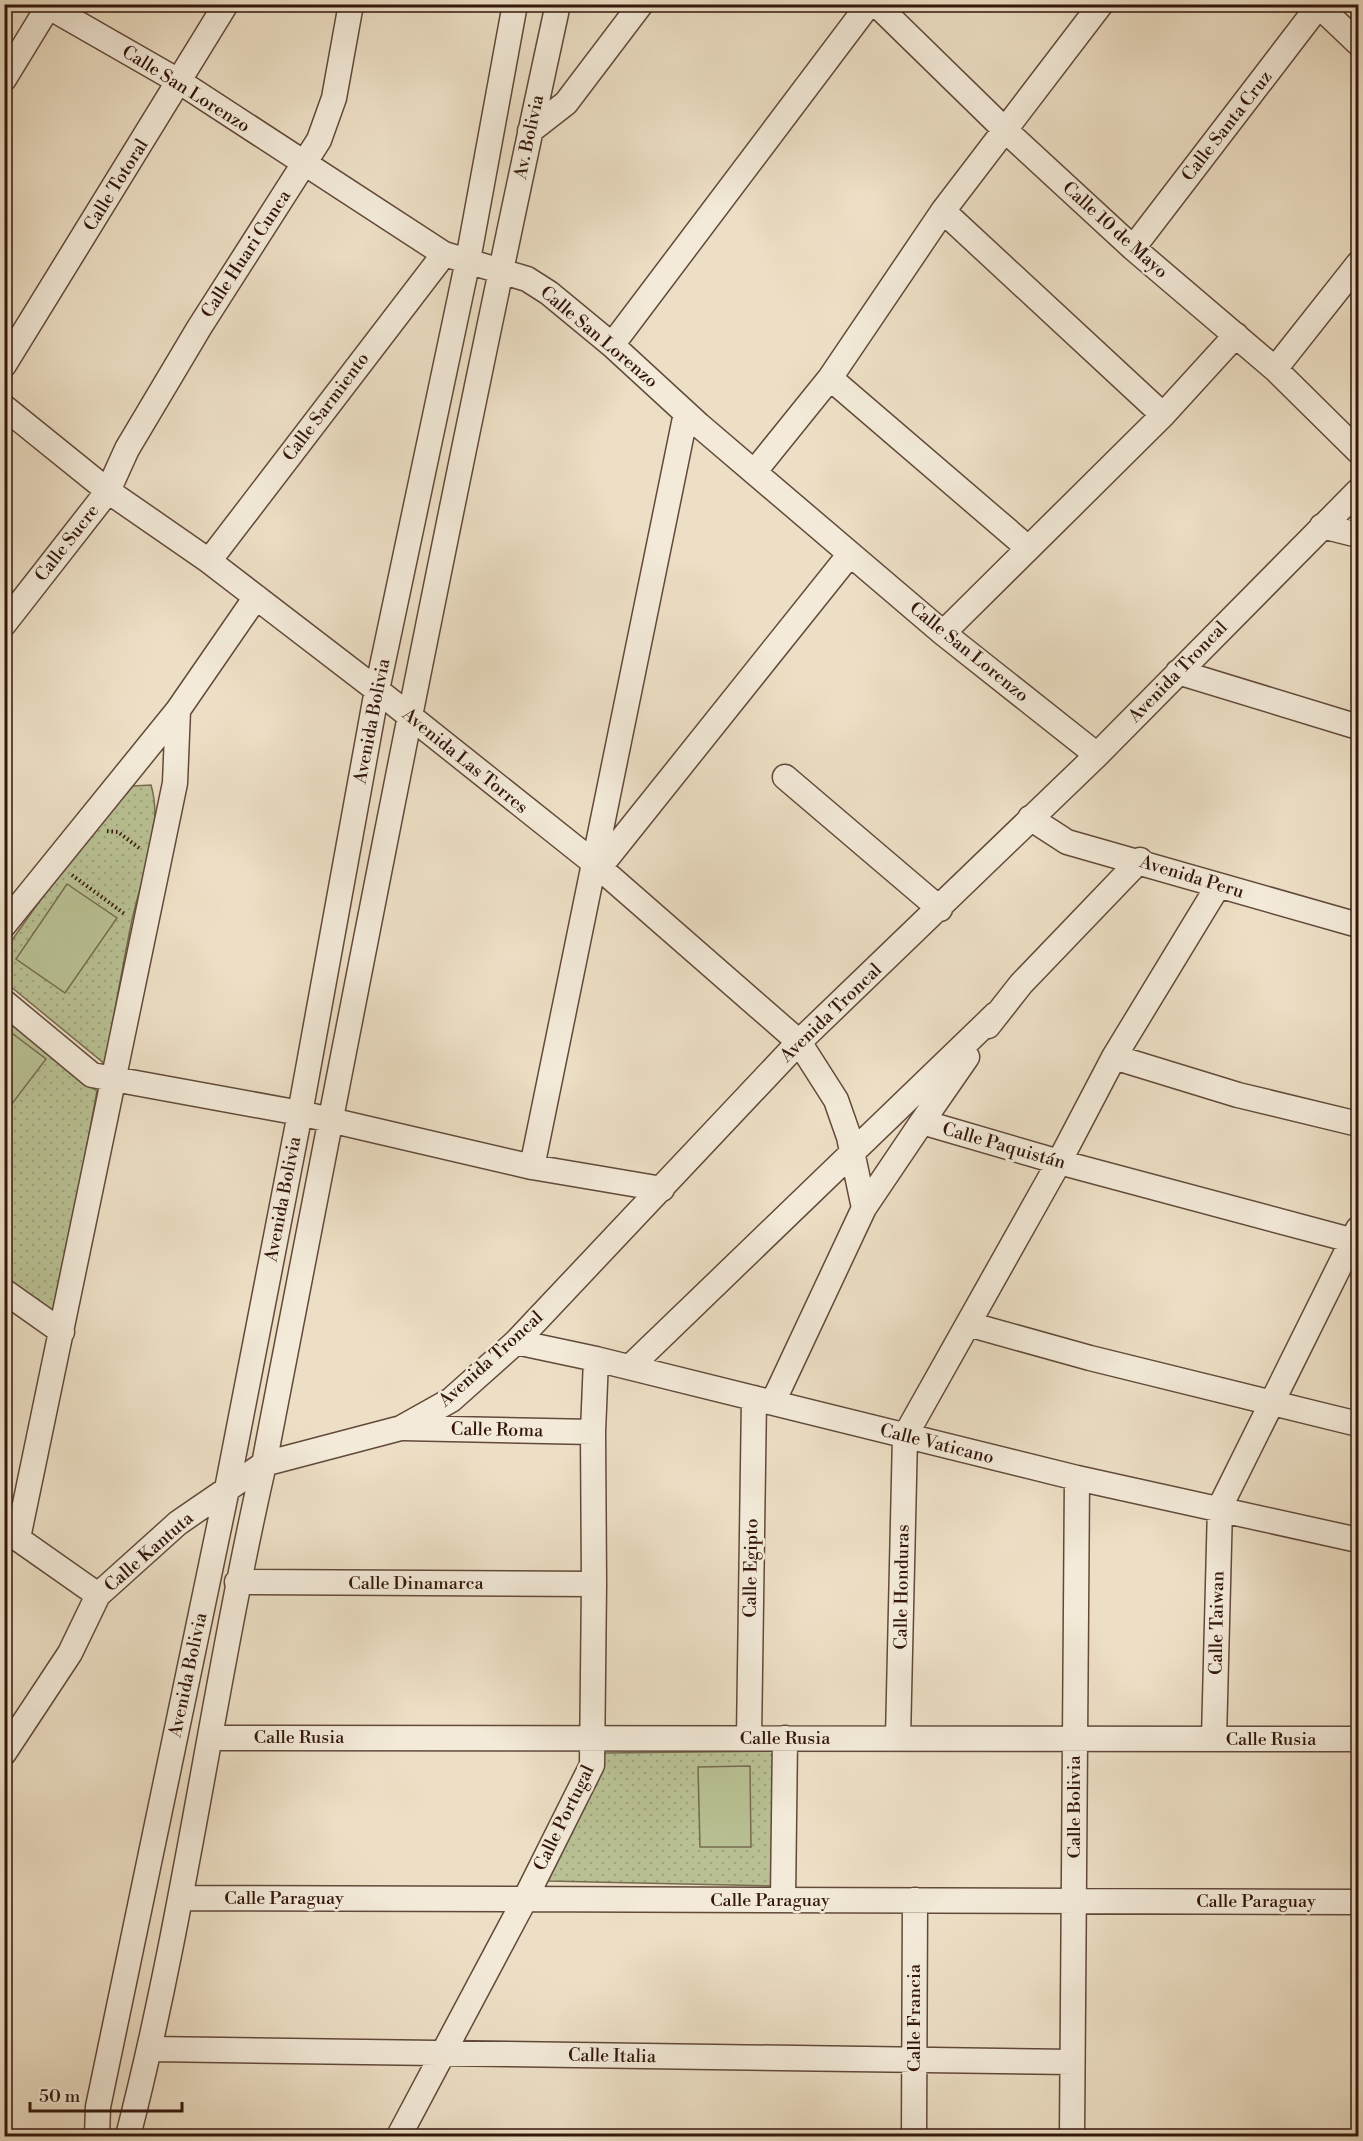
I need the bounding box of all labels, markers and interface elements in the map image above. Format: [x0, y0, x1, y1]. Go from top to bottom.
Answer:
street label: Calle San Lorenzo [118, 40, 254, 138]
street label: Calle Santa Cruz [1177, 66, 1277, 186]
street label: Av. Bolivia [509, 92, 549, 182]
street label: Calle Totoral [79, 134, 154, 235]
street label: Calle 10 de Mayo [1057, 177, 1173, 283]
street label: Calle Huari Cunca [196, 185, 296, 322]
street label: Calle San Lorenzo [535, 281, 663, 393]
street label: Calle Sarmiento [278, 348, 374, 466]
street label: Calle Sucre [30, 500, 104, 586]
street label: Calle San Lorenzo [905, 597, 1033, 707]
street label: Avenida Troncal [1123, 616, 1233, 728]
street label: Avenida Bolivia [348, 656, 396, 787]
street label: Avenida Las Torres [397, 703, 533, 819]
street label: Avenida Peru [1136, 850, 1248, 904]
street label: Avenida Troncal [775, 958, 887, 1068]
street label: Calle Paquistán [940, 1117, 1069, 1175]
street label: Avenida Bolivia [259, 1134, 307, 1265]
street label: Avenida Troncal [433, 1306, 549, 1413]
street label: Calle Roma [451, 1418, 544, 1442]
street label: Calle Vaticano [878, 1419, 996, 1469]
street label: Calle Kantuta [100, 1506, 199, 1597]
street label: Calle Egipto [739, 1518, 763, 1618]
street label: Calle Honduras [889, 1524, 915, 1650]
street label: Calle Taiwan [1205, 1571, 1229, 1675]
street label: Calle Dinamarca [348, 1572, 485, 1595]
street label: Avenida Bolivia [163, 1610, 213, 1740]
street label: Calle Rusia [254, 1726, 345, 1749]
street label: Calle Rusia [740, 1727, 831, 1750]
street label: Calle Rusia [1226, 1728, 1317, 1751]
street label: Calle Bolivia [1063, 1755, 1086, 1858]
street label: Calle Portugal [528, 1761, 600, 1875]
street label: Calle Paraguay [224, 1887, 344, 1910]
street label: Calle Paraguay [710, 1889, 830, 1912]
street label: Calle Paraguay [1196, 1890, 1316, 1913]
street label: Calle Francia [903, 1963, 926, 2072]
street label: Calle Italia [568, 2044, 657, 2068]
scale bar [30, 2075, 182, 2113]
text: 50 m [39, 2085, 81, 2108]

